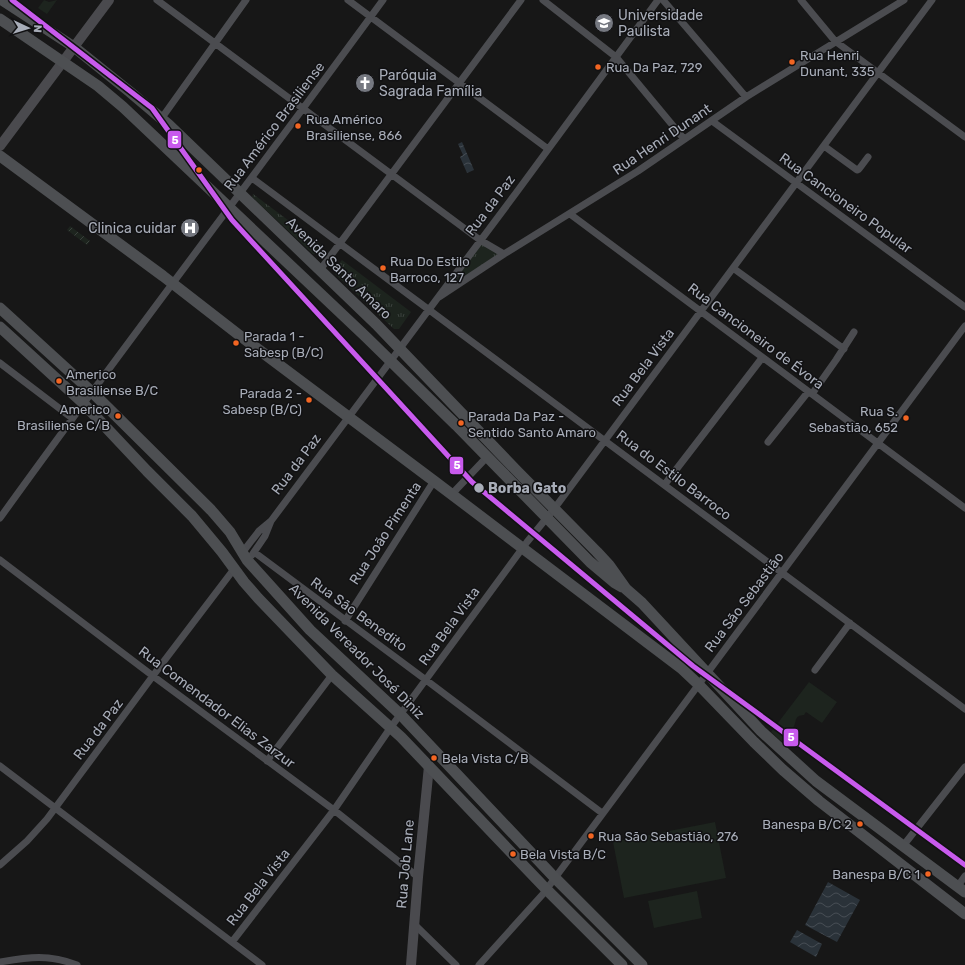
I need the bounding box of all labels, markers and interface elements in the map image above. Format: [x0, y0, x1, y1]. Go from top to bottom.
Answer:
place label: Universidade Paulista [618, 7, 703, 40]
north arrow [8, 8, 48, 48]
school or university icon: Universidade Paulista [593, 12, 615, 34]
text: N [31, 24, 44, 33]
place label: Rua Henri Dunant, 335 [800, 48, 875, 79]
marker: Rua Henri Dunant, 335 [787, 57, 797, 67]
street label: Rua Américo Brasiliense [220, 58, 328, 194]
place label: Rua Da Paz, 729 [606, 60, 703, 75]
marker: Rua Da Paz, 729 [593, 62, 603, 72]
place label: Paróquia Sagrada Família [379, 67, 482, 100]
church icon: Paróquia Sagrada Família [354, 72, 376, 94]
street label: Rua Henri Dunant [610, 100, 715, 179]
place label: Rua Américo Brasiliense, 866 [306, 112, 402, 143]
marker: Rua Américo Brasiliense, 866 [293, 121, 303, 131]
line badge: 5 [167, 130, 182, 149]
text: 5 [171, 134, 179, 147]
street label: Rua Cancioneiro Popular [776, 150, 916, 258]
unlabelled marker [194, 165, 204, 175]
street label: Rua da Paz [462, 171, 519, 239]
street label: Avenida Santo Amaro [282, 214, 395, 323]
hospital icon: Clinica cuidar [179, 217, 201, 239]
place label: Clinica cuidar [88, 220, 177, 237]
place label: Rua Do Estilo Barroco, 127 [390, 254, 470, 285]
marker: Rua Do Estilo Barroco, 127 [378, 263, 388, 273]
street label: Rua Cancioneiro de Évora [684, 279, 828, 393]
street label: Rua Bela Vista [609, 325, 678, 410]
place label: Parada 1 - Sabesp (B/C) [244, 329, 324, 360]
marker: Parada 1 - Sabesp (B/C) [231, 338, 241, 348]
place label: Americo Brasiliense B/C [66, 367, 159, 398]
marker: Americo Brasiliense B/C [54, 376, 64, 386]
place label: Parada 2 - Sabesp (B/C) [222, 386, 302, 417]
marker: Parada 2 - Sabesp (B/C) [304, 395, 314, 405]
place label: Americo Brasiliense C/B [17, 402, 110, 433]
place label: Rua S. Sebastião, 652 [809, 404, 898, 435]
place label: Parada Da Paz - Sentido Santo Amaro [468, 409, 596, 440]
marker: Americo Brasiliense C/B [113, 411, 123, 421]
marker: Rua S. Sebastião, 652 [901, 413, 911, 423]
marker: Parada Da Paz - Sentido Santo Amaro [456, 418, 466, 428]
street label: Rua do Estilo Barroco [613, 427, 734, 524]
street label: Rua da Paz [268, 430, 325, 498]
line badge: 5 [449, 456, 464, 475]
text: 5 [453, 459, 461, 472]
street label: Rua João Pimenta [346, 479, 425, 588]
place label: Borba Gato [488, 480, 566, 497]
marker: Borba Gato [472, 481, 486, 495]
street label: Rua São Sebastião [701, 549, 788, 656]
street label: Rua São Benedito [307, 574, 410, 655]
street label: Avenida Vereador José Diniz [285, 580, 428, 723]
street label: Rua Bela Vista [415, 584, 484, 669]
street label: Rua Comendador Elias Zarzur [135, 643, 299, 772]
street label: Rua da Paz [70, 695, 127, 763]
line badge: 5 [783, 728, 799, 747]
text: 5 [787, 731, 795, 744]
place label: Bela Vista C/B [442, 751, 529, 766]
marker: Bela Vista C/B [429, 753, 439, 763]
place label: Banespa B/C 2 [762, 817, 852, 832]
street label: Rua Job Lane [393, 819, 418, 909]
marker: Banespa B/C 2 [855, 819, 865, 829]
place label: Rua São Sebastião, 276 [598, 829, 739, 844]
marker: Rua São Sebastião, 276 [586, 831, 596, 841]
street label: Rua Bela Vista [223, 845, 294, 929]
place label: Bela Vista B/C [520, 847, 606, 862]
marker: Bela Vista B/C [508, 849, 518, 859]
place label: Banespa B/C 1 [832, 867, 920, 882]
marker: Banespa B/C 1 [923, 869, 933, 879]

